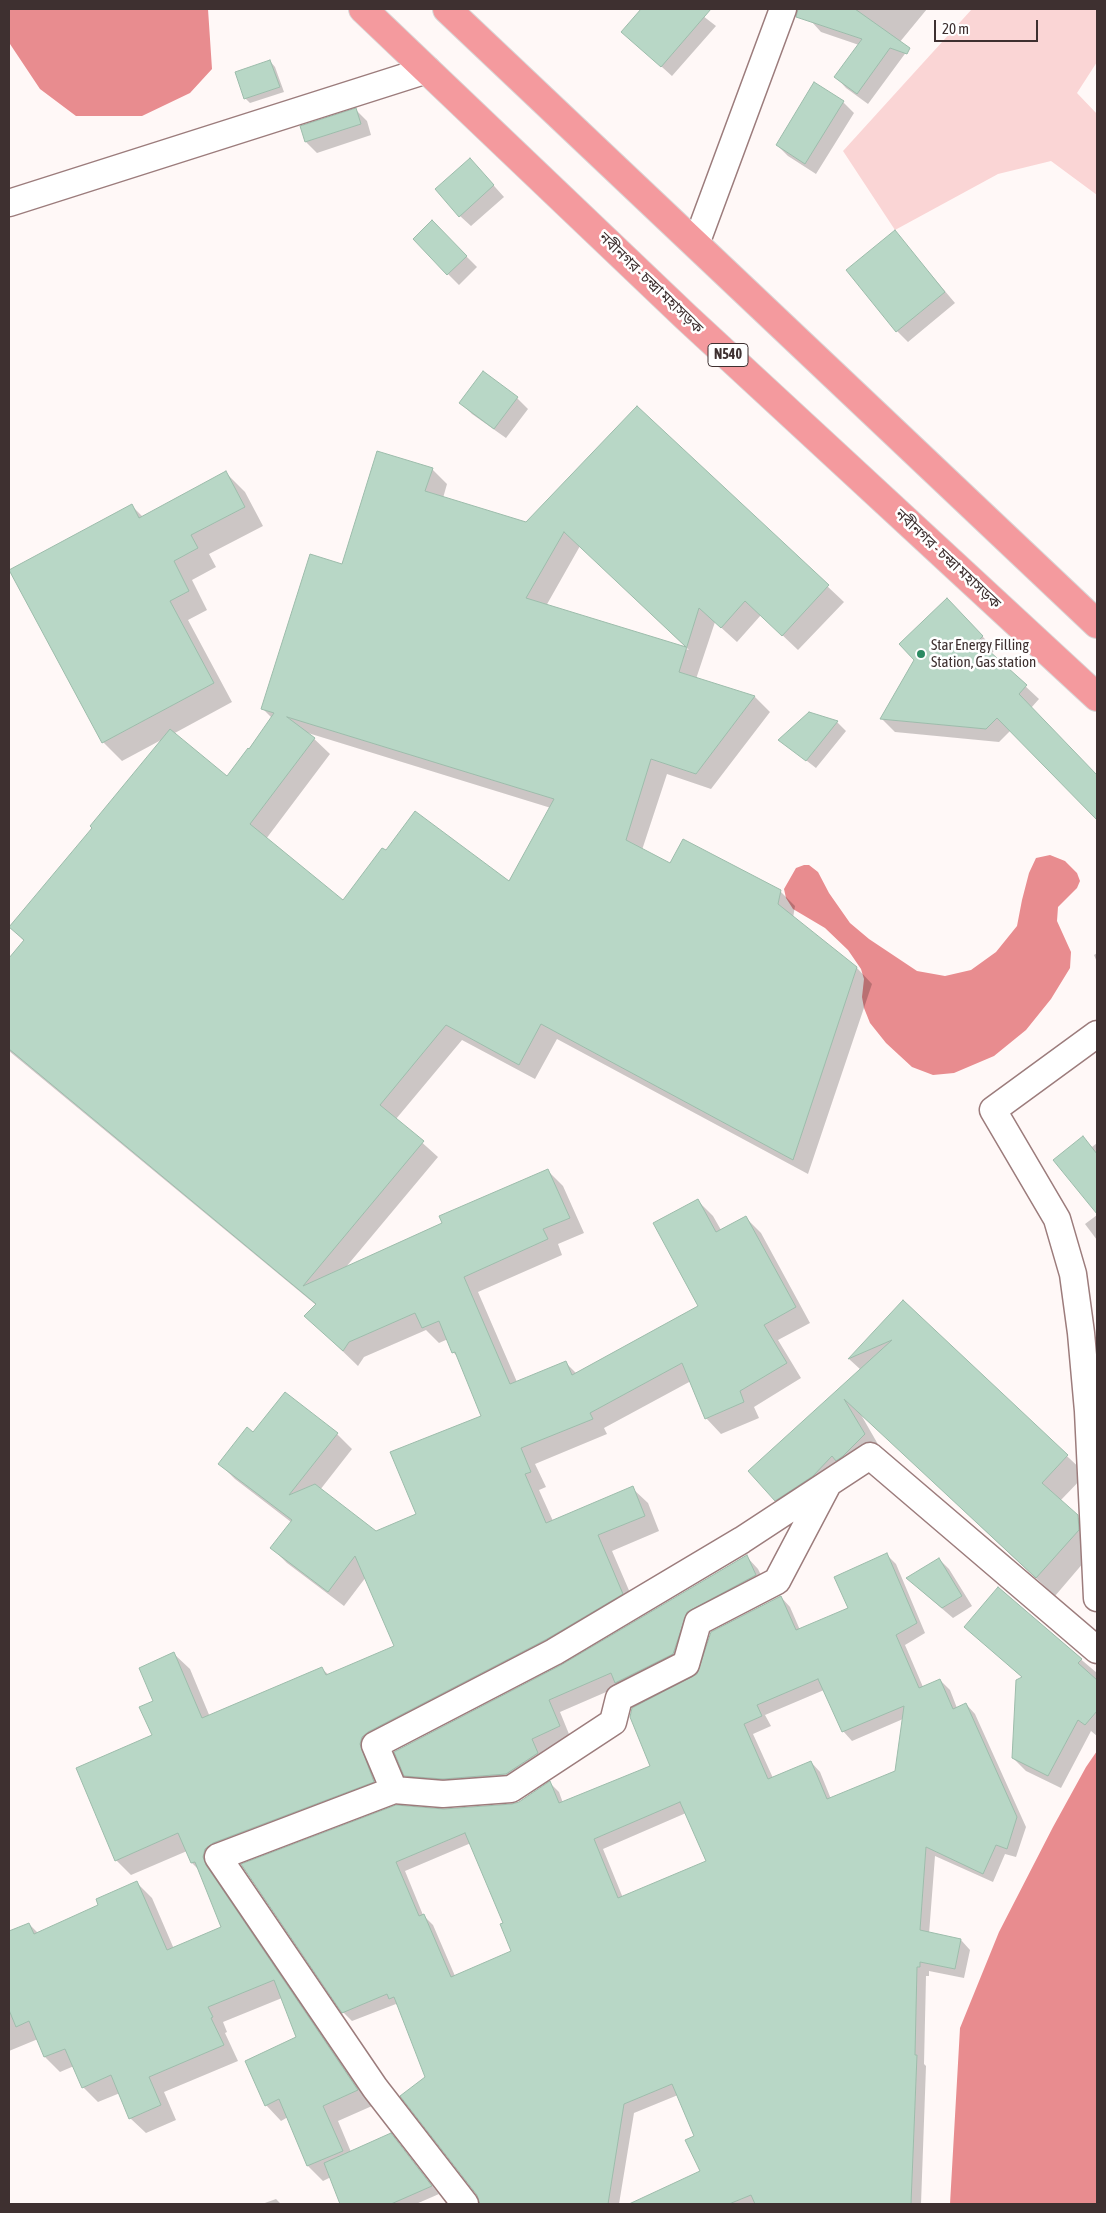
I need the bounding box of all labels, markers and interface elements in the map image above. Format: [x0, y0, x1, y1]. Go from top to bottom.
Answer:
scale bar [936, 10, 1040, 42]
text: 20 m [942, 20, 969, 37]
street label: নবীনগর - চন্দ্রা মহাসড়ক [595, 229, 707, 337]
road number: N540 [708, 344, 748, 366]
street label: নবীনগর - চন্দ্রা মহাসড়ক [891, 505, 1005, 613]
place label: Star Energy Filling Station, Gas station [931, 636, 1036, 671]
marker: Star Energy Filling Station, Gas station [915, 648, 927, 660]

